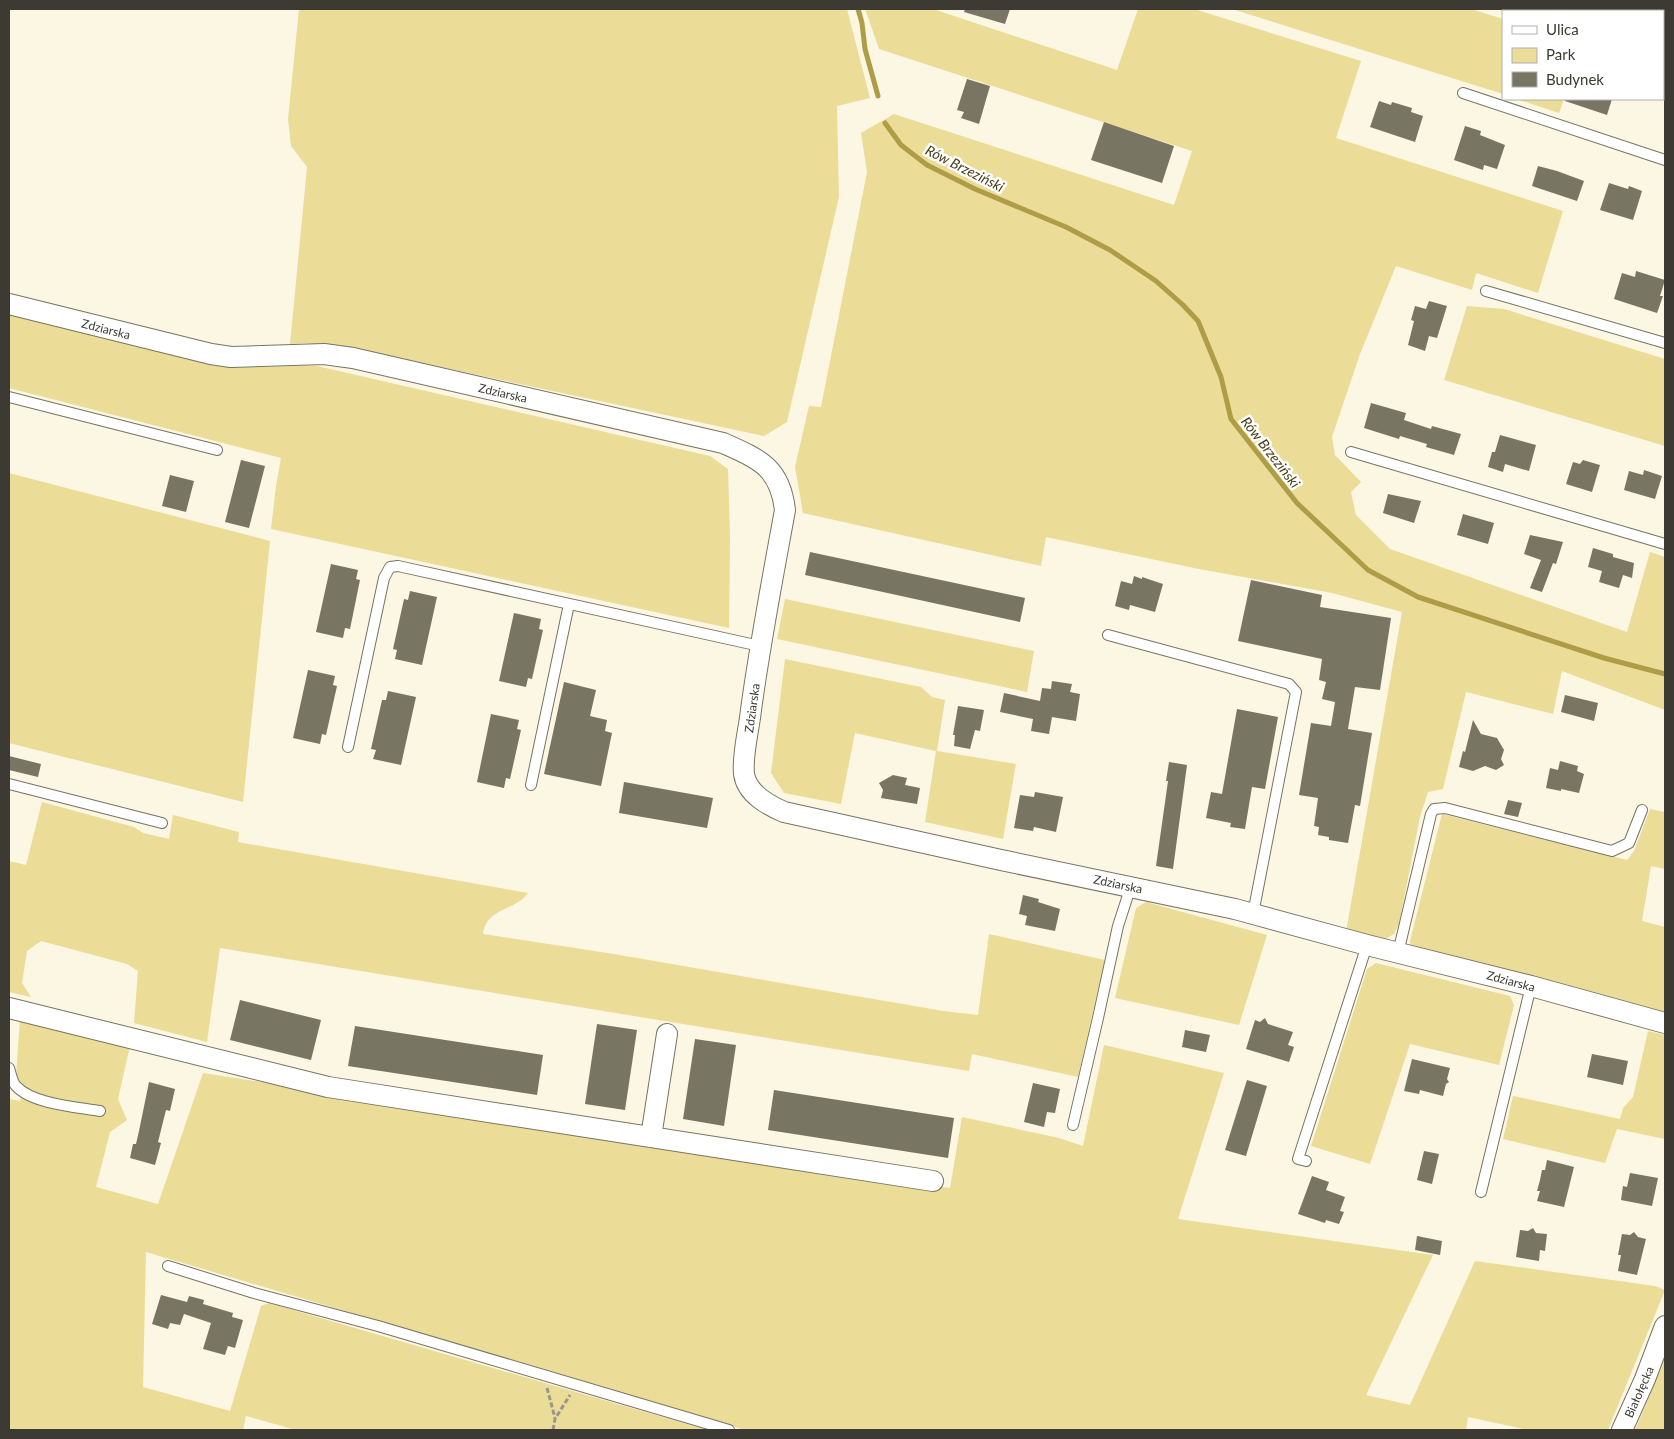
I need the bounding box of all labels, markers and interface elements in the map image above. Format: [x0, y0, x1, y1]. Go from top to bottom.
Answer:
legend [1502, 10, 1664, 100]
text: Ulica [1546, 20, 1579, 38]
text: Park [1546, 45, 1576, 63]
text: Budynek [1546, 70, 1604, 88]
water label: Rów Brzeziński [923, 141, 1008, 195]
street label: Zdziarska [80, 316, 132, 342]
street label: Zdziarska [477, 380, 529, 406]
water label: Rów Brzeziński [1238, 413, 1305, 492]
street label: Zdziarska [741, 682, 763, 734]
street label: Zdziarska [1092, 872, 1144, 896]
street label: Zdziarska [1485, 967, 1537, 995]
street label: Białołęcka [1621, 1364, 1657, 1420]

